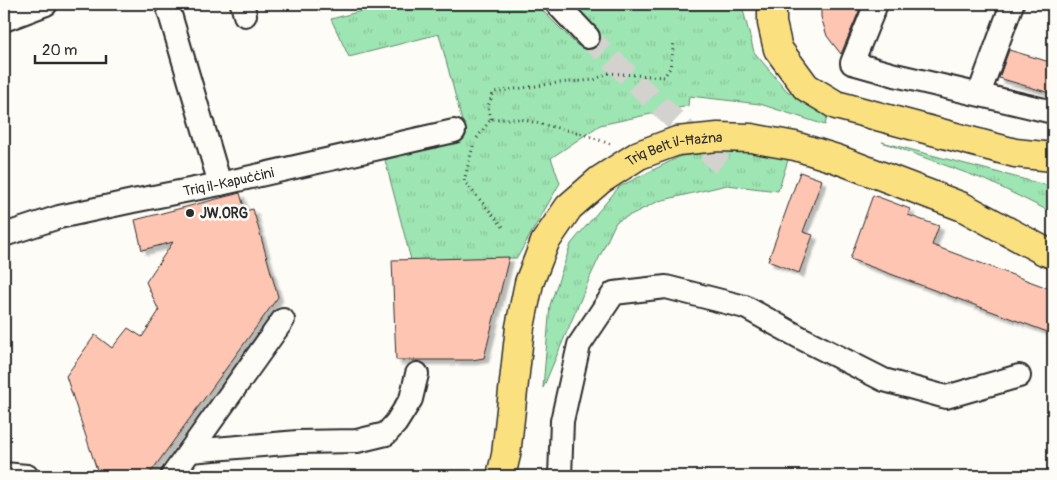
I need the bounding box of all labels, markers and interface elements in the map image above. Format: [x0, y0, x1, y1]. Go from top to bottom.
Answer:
scale bar [35, 32, 106, 64]
text: 20 m [42, 41, 77, 60]
street label: Triq Belt il-Ħażna [622, 129, 723, 170]
street label: Triq il-Kapuċċini [182, 164, 276, 200]
place label: JW.ORG [200, 205, 248, 222]
marker: JW.ORG [184, 207, 196, 219]

